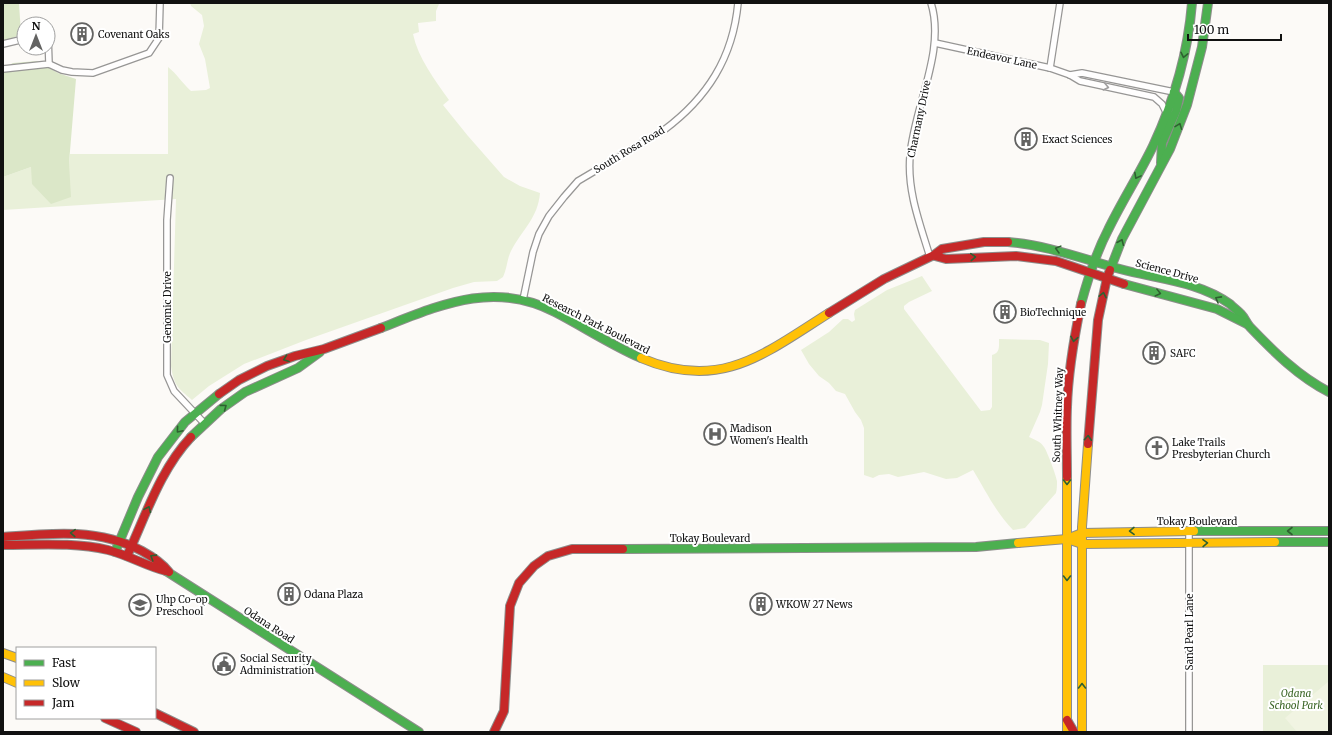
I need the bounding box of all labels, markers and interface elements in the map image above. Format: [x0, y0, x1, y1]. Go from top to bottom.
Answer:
north arrow [16, 16, 56, 56]
scale bar [1188, 16, 1281, 42]
text: N [32, 19, 41, 33]
building icon: Covenant Oaks [69, 21, 95, 47]
text: 100 m [1194, 22, 1229, 37]
place label: Covenant Oaks [98, 28, 170, 41]
street label: Endeavor Lane [966, 44, 1038, 72]
one-way arrow [1180, 52, 1189, 58]
street label: Charmany Drive [904, 79, 934, 159]
one-way arrow [1103, 82, 1110, 90]
one-way arrow [1175, 123, 1183, 130]
street label: South Rosa Road [591, 124, 667, 176]
building icon: Exact Sciences [1013, 126, 1039, 152]
place label: Exact Sciences [1042, 133, 1113, 146]
one-way arrow [1134, 172, 1142, 179]
one-way arrow [1116, 239, 1124, 247]
one-way arrow [1055, 246, 1061, 254]
one-way arrow [970, 253, 976, 262]
street label: Science Drive [1134, 256, 1200, 286]
street label: Genomic Drive [161, 271, 174, 343]
one-way arrow [1154, 288, 1161, 297]
street label: Research Park Boulevard [540, 291, 652, 357]
one-way arrow [1098, 291, 1106, 298]
one-way arrow [1215, 296, 1223, 303]
building icon: BioTechnique [992, 299, 1018, 325]
place label: BioTechnique [1020, 306, 1086, 319]
one-way arrow [1070, 336, 1078, 342]
building icon: SAFC [1141, 340, 1167, 366]
place label: SAFC [1170, 347, 1196, 360]
one-way arrow [283, 354, 290, 363]
street label: South Whitney Way [1050, 367, 1066, 463]
one-way arrow [220, 404, 227, 411]
hospital icon: Madison Women's Health [702, 421, 728, 447]
place label: Madison Women's Health [729, 422, 808, 447]
one-way arrow [176, 425, 183, 432]
one-way arrow [1084, 435, 1093, 441]
church icon: Lake Trails Presbyterian Church [1144, 435, 1170, 461]
place label: Lake Trails Presbyterian Church [1172, 436, 1271, 461]
one-way arrow [1063, 479, 1071, 485]
one-way arrow [143, 506, 151, 514]
street label: Tokay Boulevard [1157, 515, 1237, 528]
one-way arrow [1129, 527, 1135, 536]
one-way arrow [1287, 527, 1293, 535]
one-way arrow [70, 529, 76, 537]
street label: Tokay Boulevard [670, 532, 750, 545]
one-way arrow [1202, 539, 1208, 547]
one-way arrow [150, 554, 157, 561]
one-way arrow [1063, 575, 1071, 581]
building icon: Odana Plaza [276, 581, 302, 607]
place label: Odana Plaza [304, 588, 364, 601]
building icon: WKOW 27 News [748, 591, 774, 617]
school or university icon: Uhp Co-op Preschool [127, 592, 153, 618]
place label: Uhp Co-op Preschool [156, 593, 208, 618]
street label: Sand Pearl Lane [1183, 594, 1196, 670]
place label: WKOW 27 News [775, 598, 853, 611]
street label: Odana Road [241, 604, 297, 646]
legend [16, 647, 156, 719]
public building icon: Social Security Administration [211, 651, 237, 677]
place label: Social Security Administration [239, 652, 315, 677]
text: Fast [52, 655, 76, 670]
text: Slow [52, 675, 81, 690]
one-way arrow [1078, 683, 1087, 689]
park label: Odana School Park [1269, 687, 1323, 712]
text: Jam [51, 695, 75, 710]

